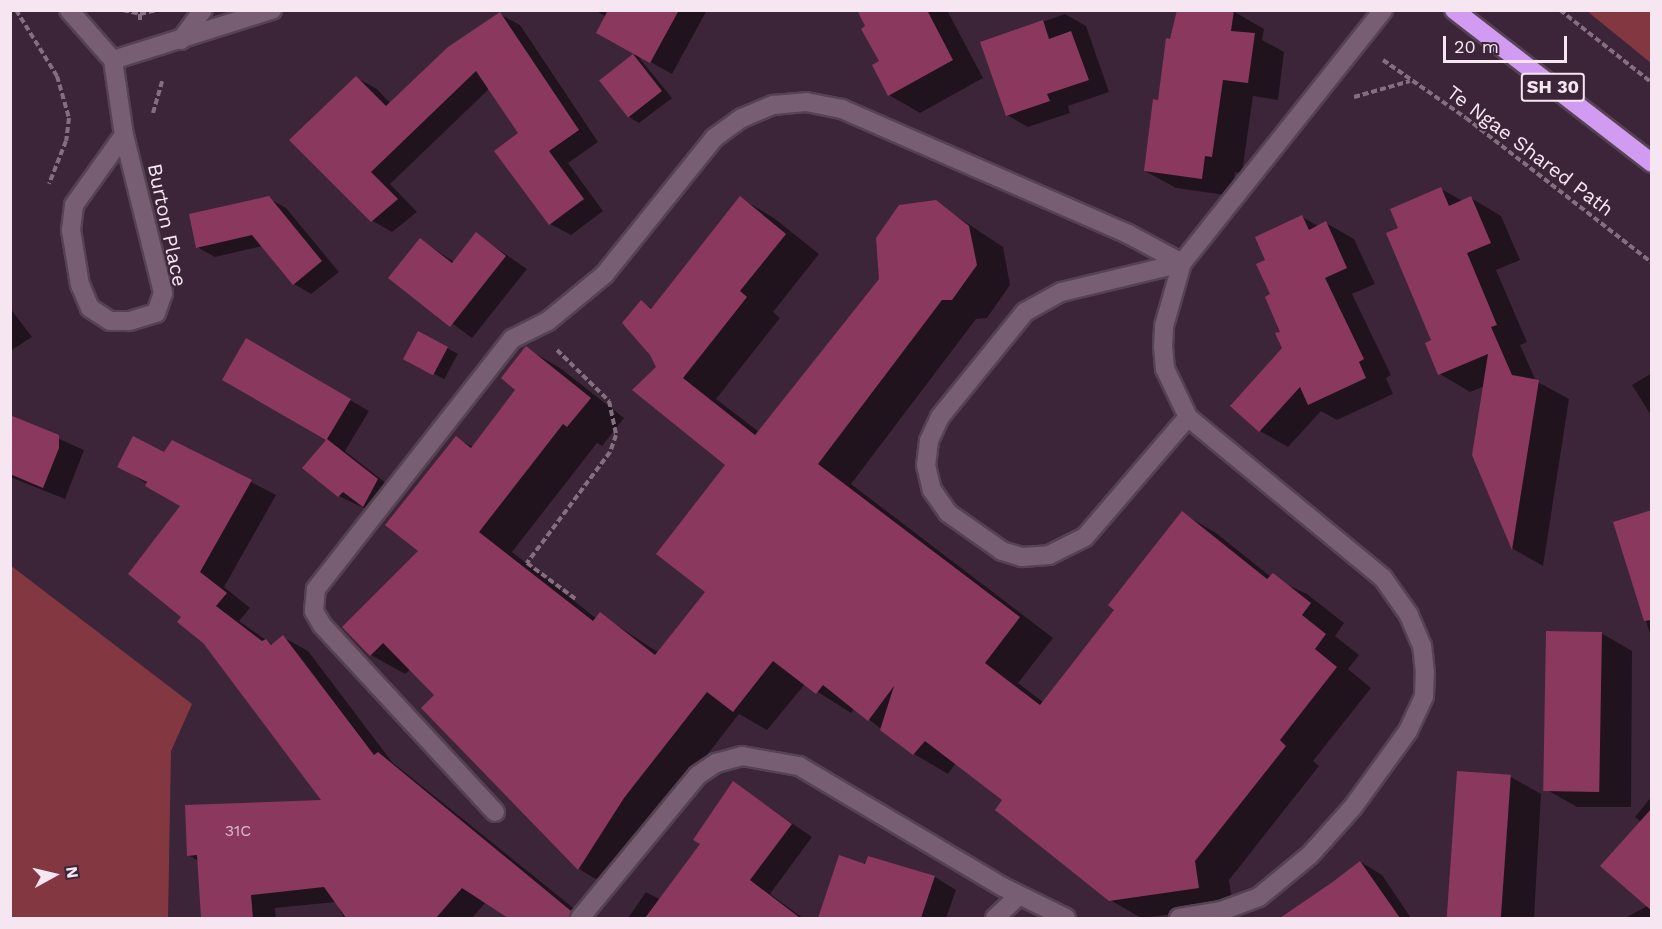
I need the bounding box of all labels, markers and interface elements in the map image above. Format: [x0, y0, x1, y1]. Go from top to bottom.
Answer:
scale bar [1446, 24, 1570, 62]
text: 20 m [1454, 36, 1499, 57]
road number: SH 30 [1520, 72, 1586, 102]
street label: Te Ngae Shared Path [1442, 81, 1618, 221]
street label: Burton Place [142, 161, 192, 289]
house number: 31C [225, 821, 251, 841]
north arrow [24, 845, 84, 905]
text: N [62, 865, 83, 880]

